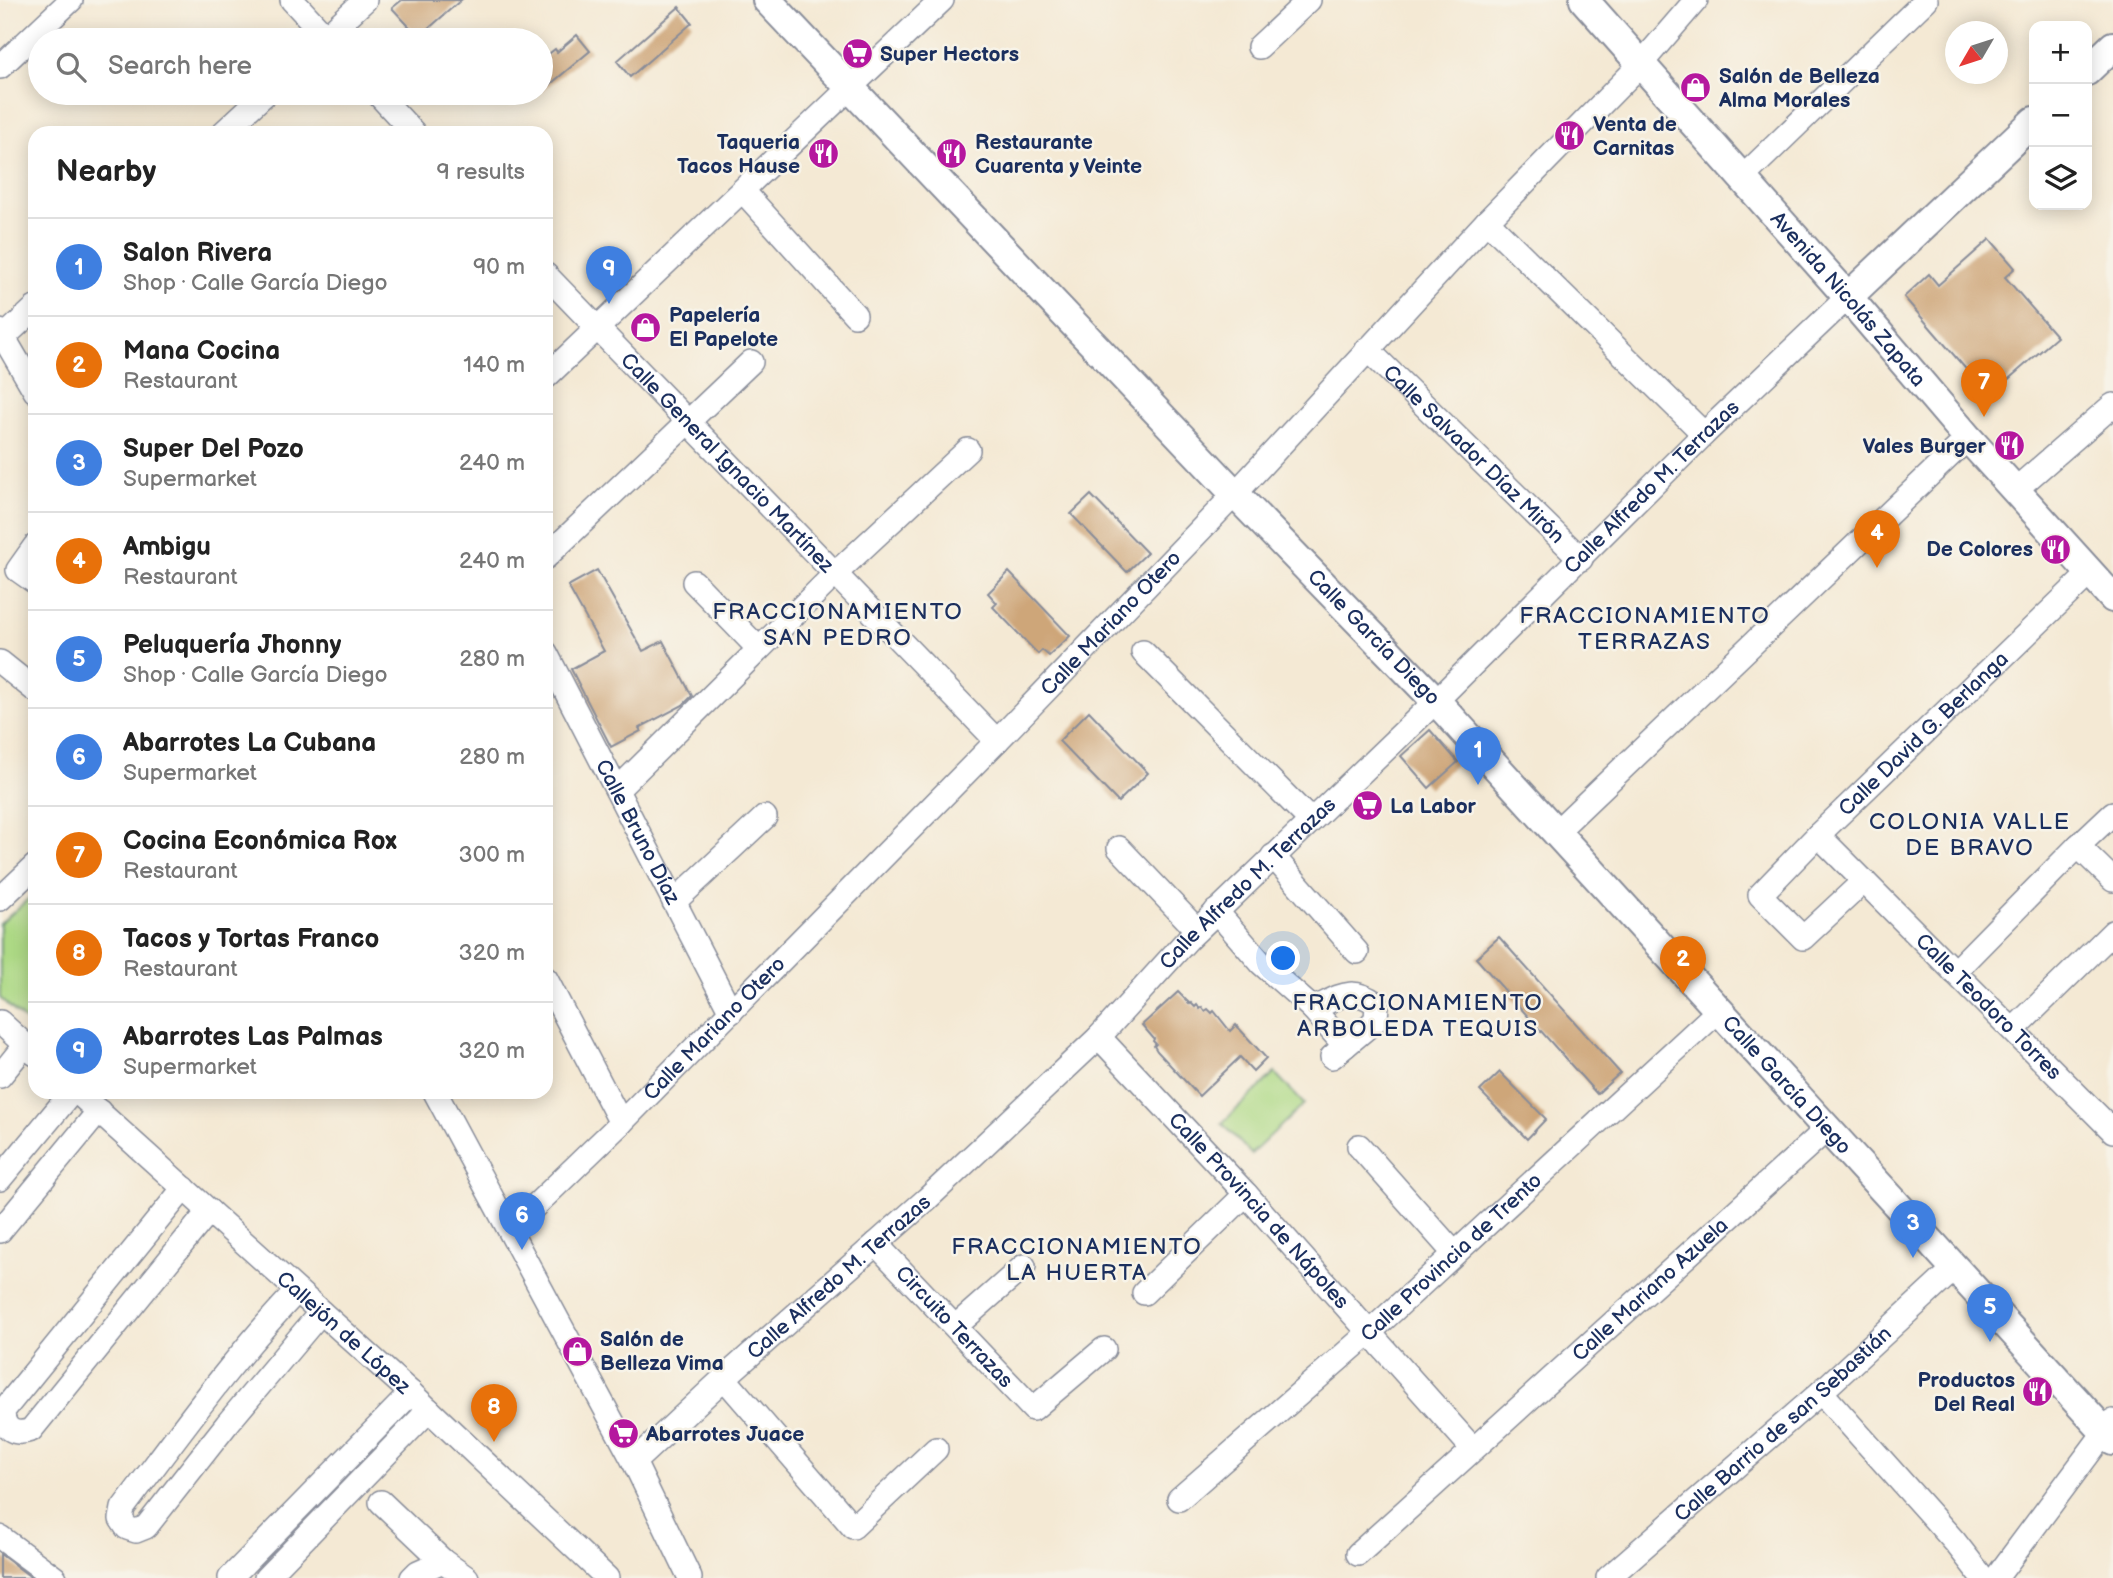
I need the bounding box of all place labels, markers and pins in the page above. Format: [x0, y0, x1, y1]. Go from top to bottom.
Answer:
supermarket icon: Super Hectors [840, 37, 874, 71]
place label: Super Hectors [880, 42, 1019, 67]
place label: Salón de Belleza Alma Morales [1718, 64, 1880, 113]
shop icon: Salón de Belleza Alma Morales [1679, 71, 1713, 105]
place label: Venta de Carnitas [1593, 112, 1677, 161]
restaurant icon: Venta de Carnitas [1553, 119, 1587, 153]
place label: Taqueria Tacos Hause [677, 130, 800, 179]
place label: Restaurante Cuarenta y Veinte [975, 130, 1142, 179]
restaurant icon: Taqueria Tacos Hause [806, 137, 840, 171]
restaurant icon: Restaurante Cuarenta y Veinte [935, 137, 969, 171]
pin: 9 [586, 246, 632, 304]
place label: Papelería El Papelote [669, 303, 778, 352]
shop icon: Papelería El Papelote [629, 310, 663, 344]
pin: 7 [1961, 359, 2007, 417]
restaurant icon: Vales Burger [1992, 429, 2026, 463]
place label: Vales Burger [1862, 434, 1987, 459]
pin: 4 [1854, 510, 1900, 568]
restaurant icon: De Colores [2039, 532, 2073, 566]
place label: De Colores [1926, 537, 2033, 562]
pin: 1 [1455, 727, 1501, 785]
supermarket icon: La Labor [1350, 789, 1384, 823]
place label: La Labor [1390, 794, 1477, 819]
pin: 2 [1660, 936, 1706, 994]
pin: 6 [499, 1192, 545, 1250]
pin: 3 [1890, 1200, 1936, 1258]
pin: 5 [1967, 1284, 2013, 1342]
place label: Salón de Belleza Vima [600, 1327, 724, 1376]
shop icon: Salón de Belleza Vima [560, 1334, 594, 1368]
place label: Productos Del Real [1917, 1368, 2015, 1417]
restaurant icon: Productos Del Real [2021, 1375, 2055, 1409]
pin: 8 [471, 1384, 517, 1442]
supermarket icon: Abarrotes Juace [606, 1417, 640, 1451]
place label: Abarrotes Juace [645, 1422, 804, 1447]

